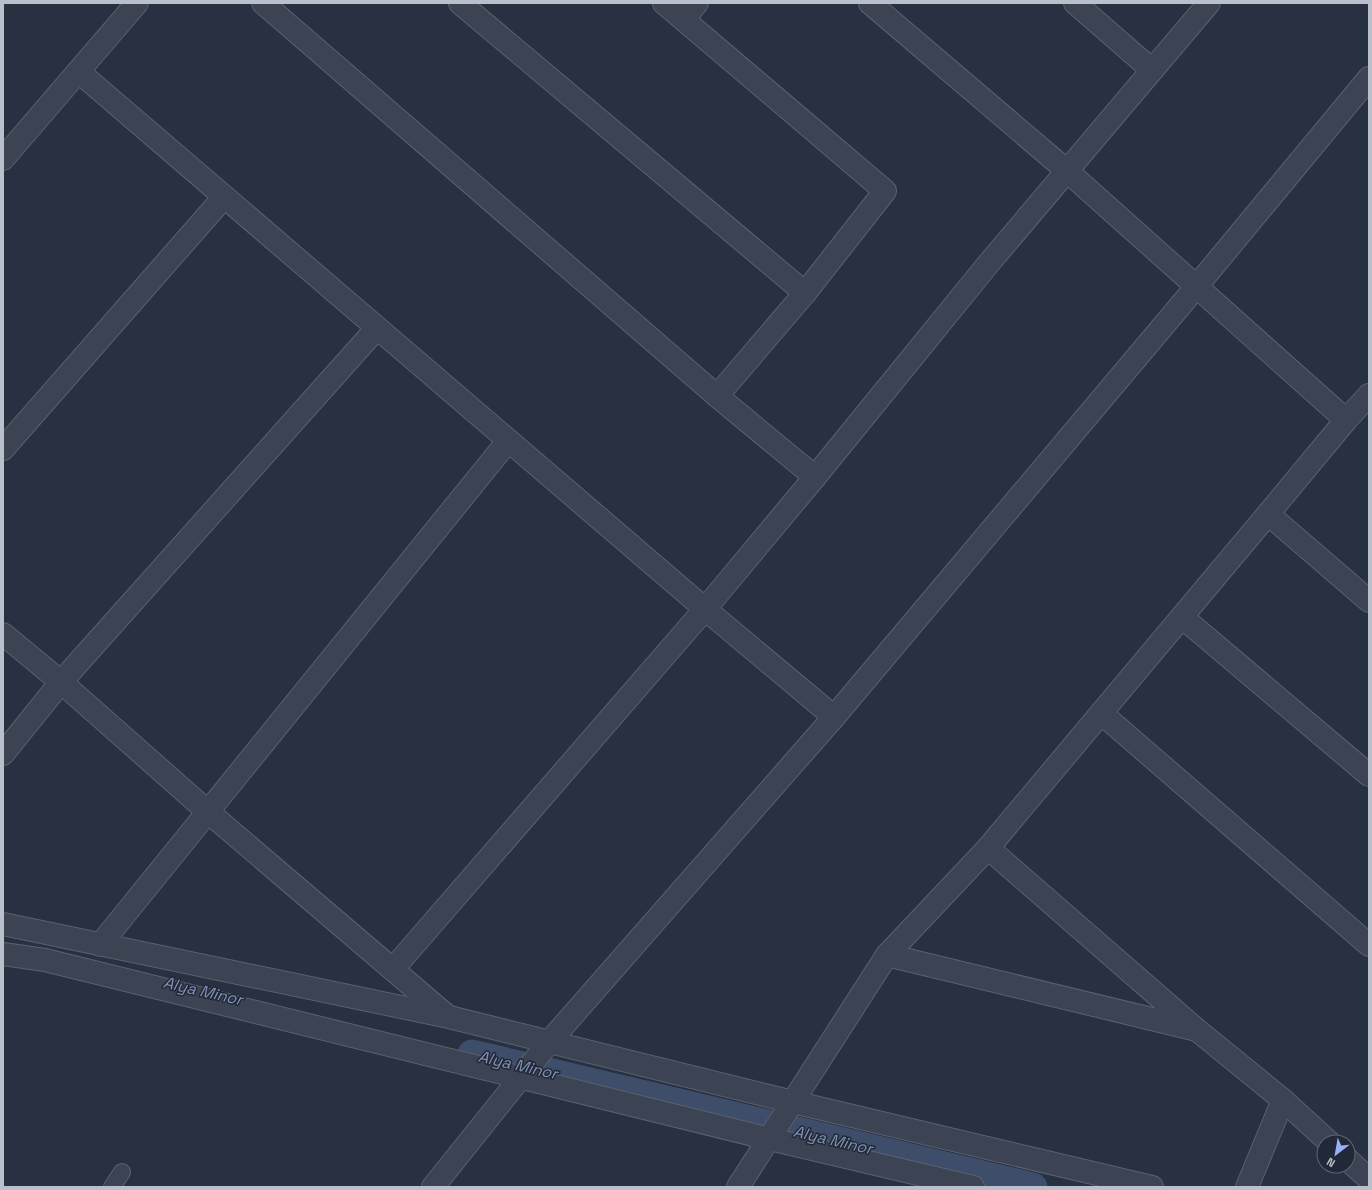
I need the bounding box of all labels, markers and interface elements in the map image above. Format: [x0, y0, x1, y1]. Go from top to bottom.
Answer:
water label: Alya Minor [161, 972, 247, 1011]
water label: Alya Minor [476, 1046, 562, 1085]
water label: Alya Minor [791, 1121, 877, 1160]
north arrow [1316, 1134, 1356, 1174]
text: N [1324, 1155, 1338, 1170]

